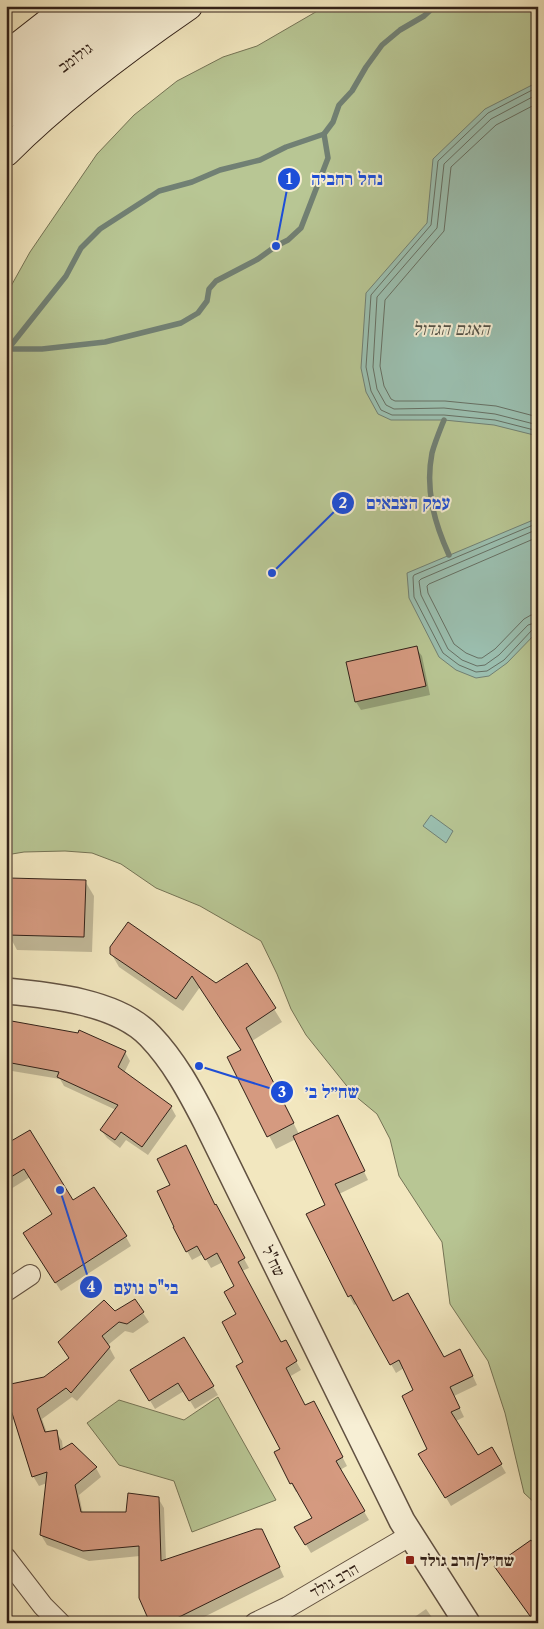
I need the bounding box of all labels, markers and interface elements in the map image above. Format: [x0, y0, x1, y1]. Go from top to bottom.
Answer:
street label: גולומב [54, 38, 96, 76]
callout: נחל רחביה [276, 162, 393, 195]
text: נחל רחביה [311, 168, 383, 190]
text: 1 [286, 169, 293, 188]
water label: האגם הגדול [412, 318, 491, 340]
callout: עמק הצבאים [331, 487, 460, 520]
text: עמק הצבאים [366, 492, 450, 514]
text: 2 [339, 493, 348, 512]
callout: שח״ל ב׳ [269, 1075, 369, 1108]
text: שח״ל ב׳ [305, 1081, 360, 1103]
text: 3 [278, 1082, 286, 1101]
street label: שח"ל [258, 1242, 290, 1280]
callout: בי"ס נועם [78, 1271, 188, 1304]
text: 4 [87, 1277, 96, 1296]
text: בי"ס נועם [113, 1277, 179, 1299]
place label: שח״ל/הרב גולד [420, 1550, 514, 1570]
marker: שח״ל/הרב גולד [404, 1554, 416, 1566]
street label: הרב גולד [306, 1558, 362, 1602]

